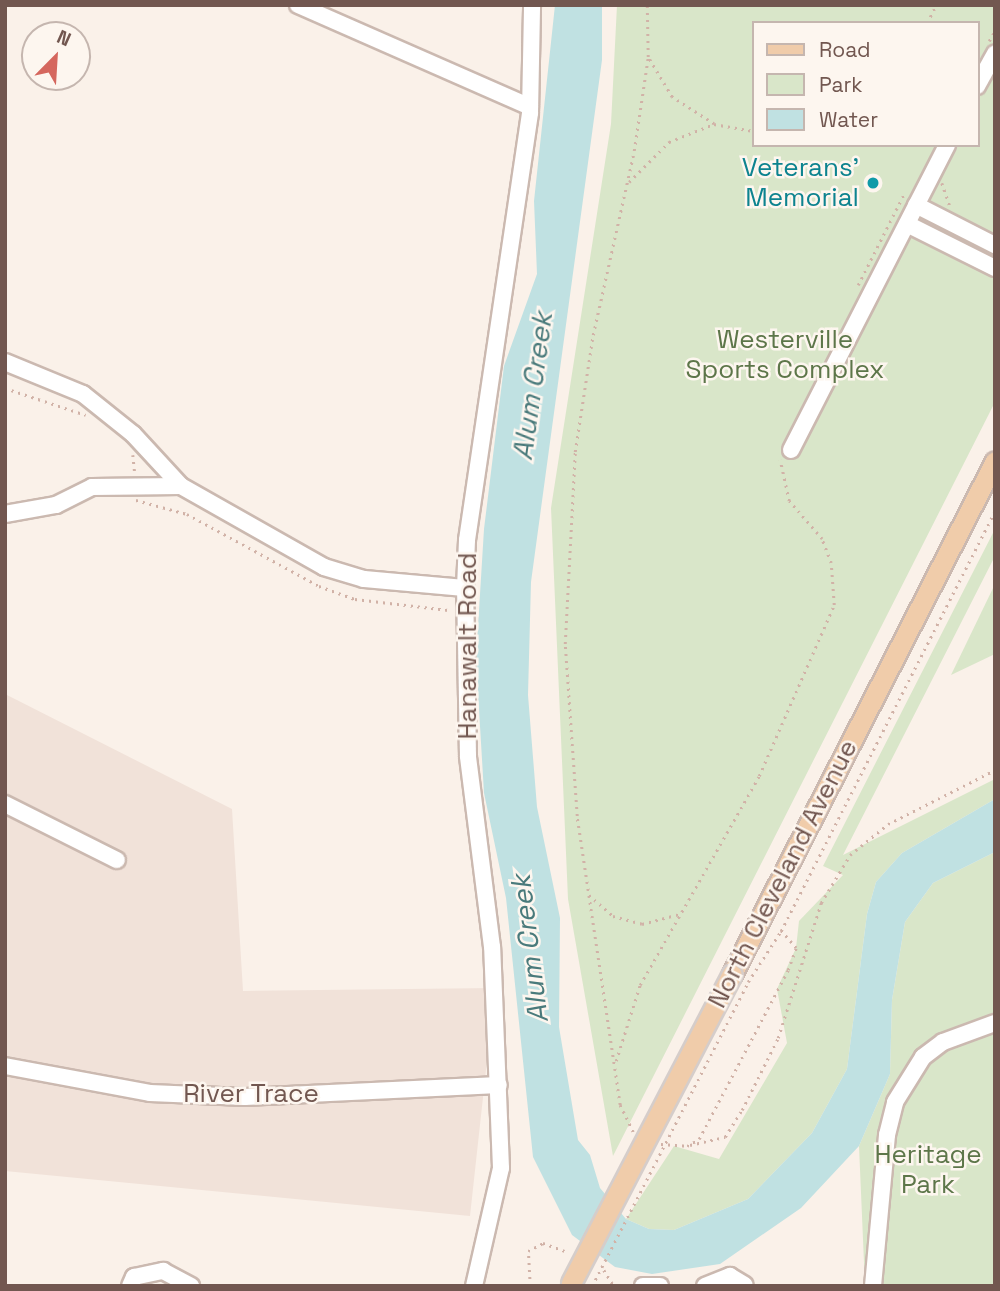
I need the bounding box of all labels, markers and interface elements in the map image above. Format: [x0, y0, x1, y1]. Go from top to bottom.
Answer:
north arrow [21, 21, 91, 91]
legend [752, 21, 979, 147]
text: N [53, 24, 75, 52]
text: Road [819, 36, 871, 63]
text: Park [819, 71, 863, 98]
text: Water [819, 106, 878, 133]
place label: Veterans' Memorial [742, 152, 859, 214]
marker: Veterans' Memorial [865, 175, 881, 191]
water label: Alum Creek [505, 310, 559, 462]
park label: Westerville Sports Complex [685, 324, 885, 386]
street label: Hanawalt Road [452, 552, 484, 740]
street label: North Cleveland Avenue [702, 735, 864, 1013]
water label: Alum Creek [503, 873, 555, 1025]
street label: River Trace [183, 1078, 319, 1110]
park label: Heritage Park [874, 1139, 982, 1200]

